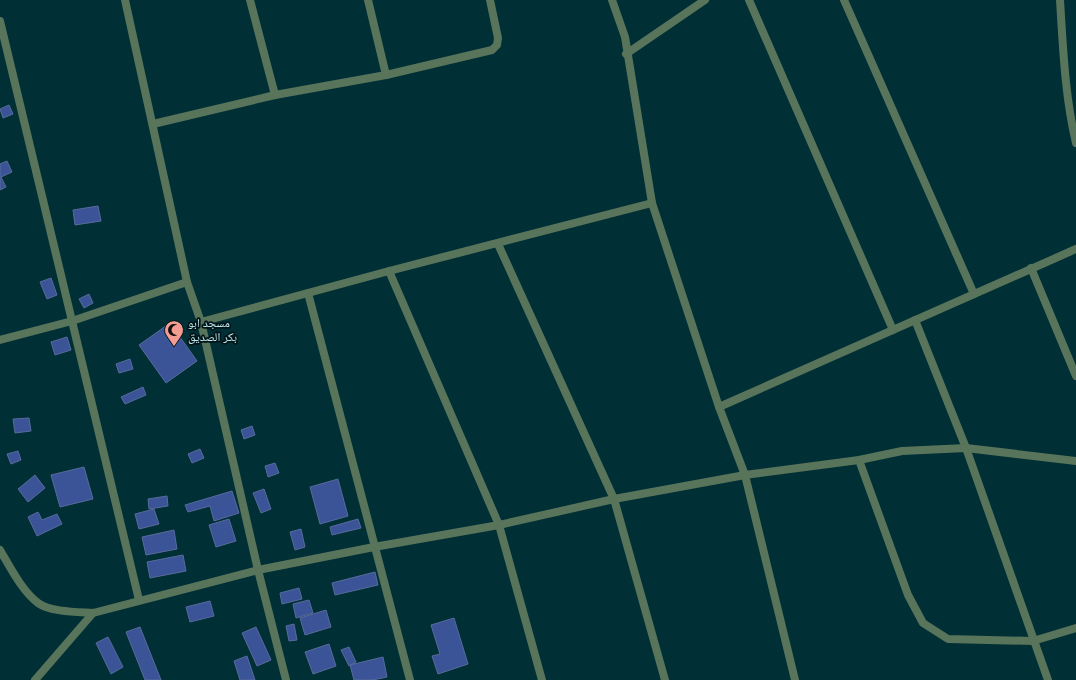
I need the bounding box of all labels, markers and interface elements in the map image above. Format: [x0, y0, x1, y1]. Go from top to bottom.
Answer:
place label: مسجد ابو بكر الصديق [188, 315, 237, 345]
mosque icon: مسجد ابو بكر الصديق [163, 319, 185, 347]

